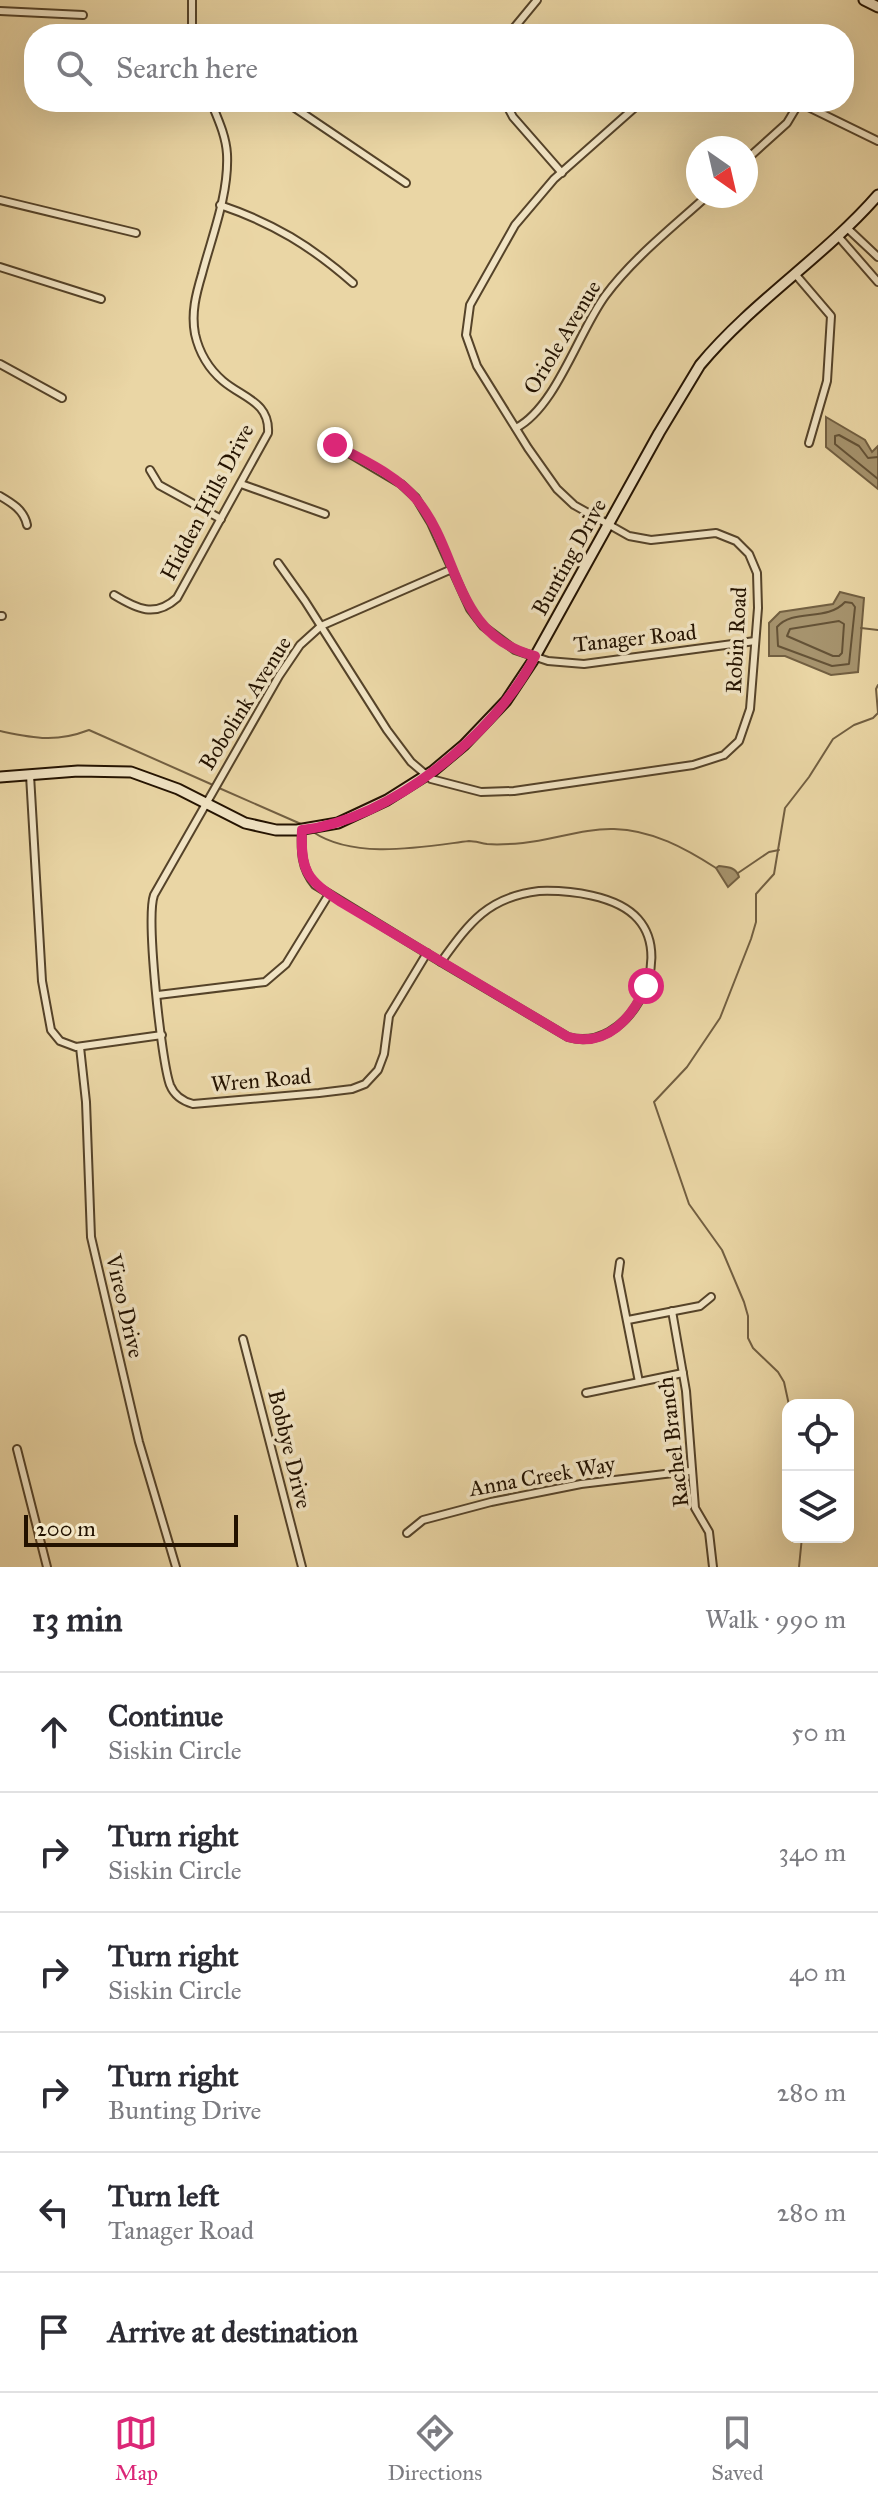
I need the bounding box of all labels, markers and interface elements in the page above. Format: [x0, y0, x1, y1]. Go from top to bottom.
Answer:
search box [24, 24, 854, 112]
icon: search [52, 46, 96, 90]
text: Search here [116, 50, 258, 86]
north arrow [686, 136, 758, 208]
street label: Oriole Avenue [517, 275, 607, 399]
street label: Hidden Hills Drive [154, 419, 260, 585]
route end [317, 427, 353, 463]
street label: Bunting Drive [526, 494, 612, 620]
street label: Robin Road [720, 586, 752, 694]
street label: Tanager Road [572, 618, 698, 658]
street label: Bobolink Avenue [193, 631, 297, 775]
route start [628, 968, 664, 1004]
street label: Wren Road [210, 1062, 312, 1098]
street label: Vireo Drive [100, 1251, 150, 1360]
street label: Rachel Branch [652, 1375, 694, 1509]
street label: Bobbye Drive [262, 1387, 318, 1511]
map controls [782, 1399, 854, 1543]
button: locate [782, 1399, 854, 1471]
street label: Anna Creek Way [466, 1450, 618, 1502]
button: layers [782, 1471, 854, 1543]
scale bar [24, 1511, 238, 1547]
text: 200 m [36, 1515, 96, 1542]
text: 13 min [32, 1599, 123, 1640]
text: Walk · 990 m [705, 1603, 846, 1635]
text: Continue [108, 1698, 223, 1734]
icon: ahead [32, 1710, 76, 1754]
text: 50 m [791, 1716, 846, 1748]
text: Siskin Circle [108, 1734, 242, 1766]
text: Turn right [108, 1818, 239, 1854]
icon: right [32, 1830, 76, 1874]
text: 340 m [779, 1836, 846, 1868]
text: Siskin Circle [108, 1854, 242, 1886]
text: Turn right [108, 1938, 239, 1974]
icon: right [32, 1950, 76, 1994]
text: 40 m [789, 1956, 846, 1988]
text: Siskin Circle [108, 1974, 242, 2006]
text: Turn right [108, 2058, 239, 2094]
icon: right [32, 2070, 76, 2114]
text: 280 m [777, 2076, 846, 2108]
text: Bunting Drive [108, 2094, 261, 2126]
text: Turn left [108, 2178, 219, 2214]
icon: left [32, 2190, 76, 2234]
text: 280 m [777, 2196, 846, 2228]
text: Tanager Road [108, 2214, 254, 2246]
icon: arrive [32, 2310, 76, 2354]
text: Arrive at destination [108, 2314, 358, 2350]
tab: Map [114, 2411, 158, 2486]
tab: Directions [387, 2411, 482, 2486]
tab: Saved [711, 2411, 763, 2486]

